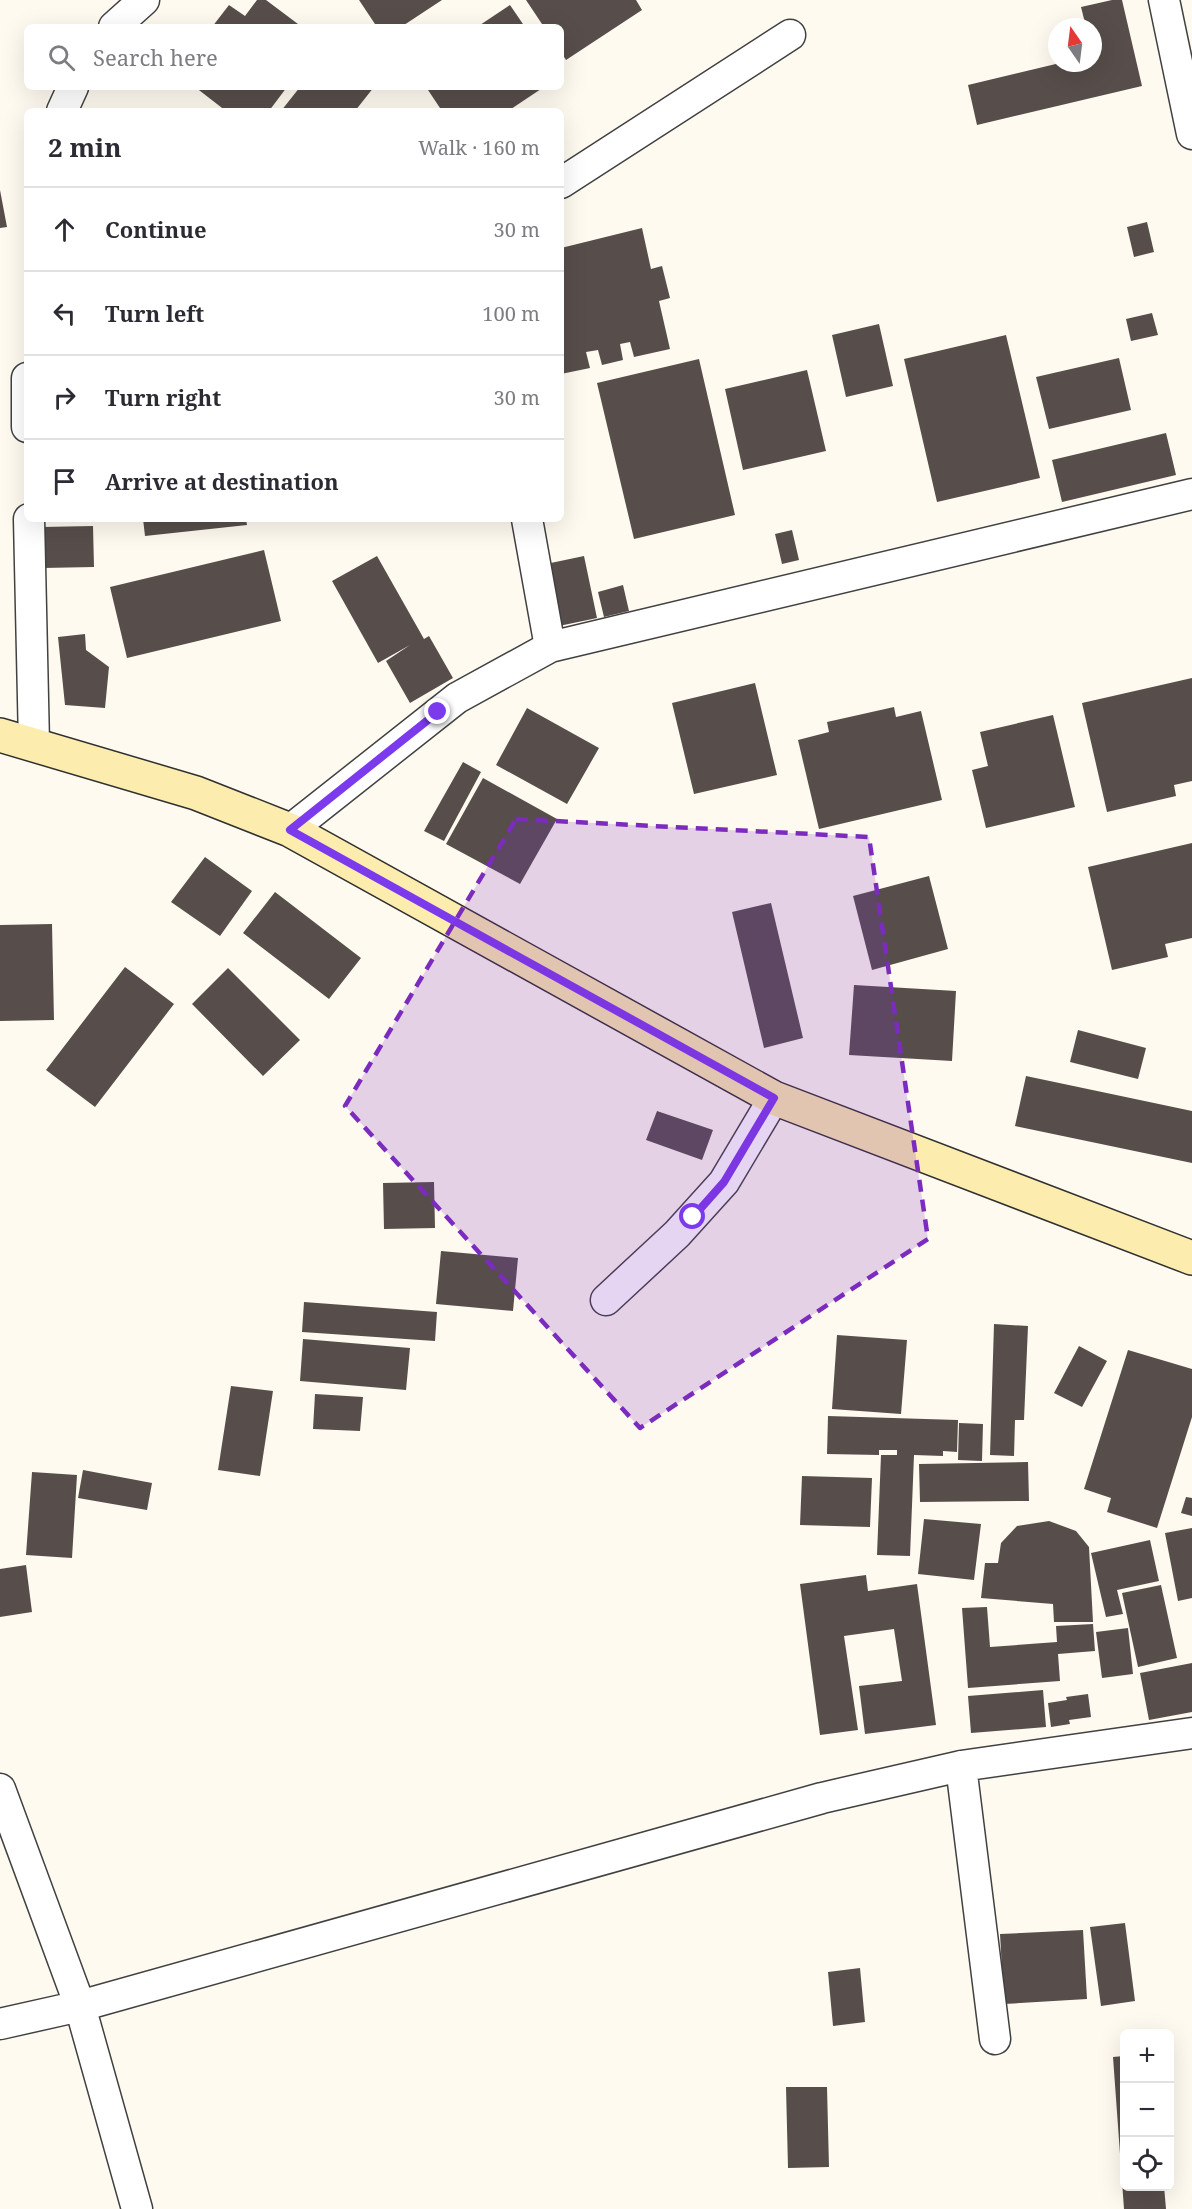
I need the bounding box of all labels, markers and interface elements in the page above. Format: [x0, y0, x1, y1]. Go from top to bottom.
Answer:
north arrow [1048, 18, 1102, 72]
search box [24, 24, 564, 90]
icon: search [45, 41, 78, 74]
text: Search here [93, 42, 218, 72]
text: 2 min [48, 129, 122, 165]
text: Walk · 160 m [418, 134, 540, 161]
icon: ahead [48, 213, 81, 246]
text: Continue [105, 214, 207, 244]
text: 30 m [494, 216, 540, 243]
icon: left [48, 297, 81, 330]
text: Turn left [105, 298, 204, 328]
text: 100 m [482, 300, 540, 327]
icon: right [48, 381, 81, 414]
text: Turn right [105, 382, 221, 412]
text: 30 m [494, 384, 540, 411]
icon: arrive [48, 465, 81, 498]
text: Arrive at destination [105, 466, 339, 496]
route end [424, 698, 450, 724]
route start [679, 1203, 705, 1229]
map controls [1120, 2029, 1174, 2191]
button: + [1120, 2029, 1174, 2083]
button: − [1120, 2083, 1174, 2137]
button: locate [1120, 2137, 1174, 2191]

